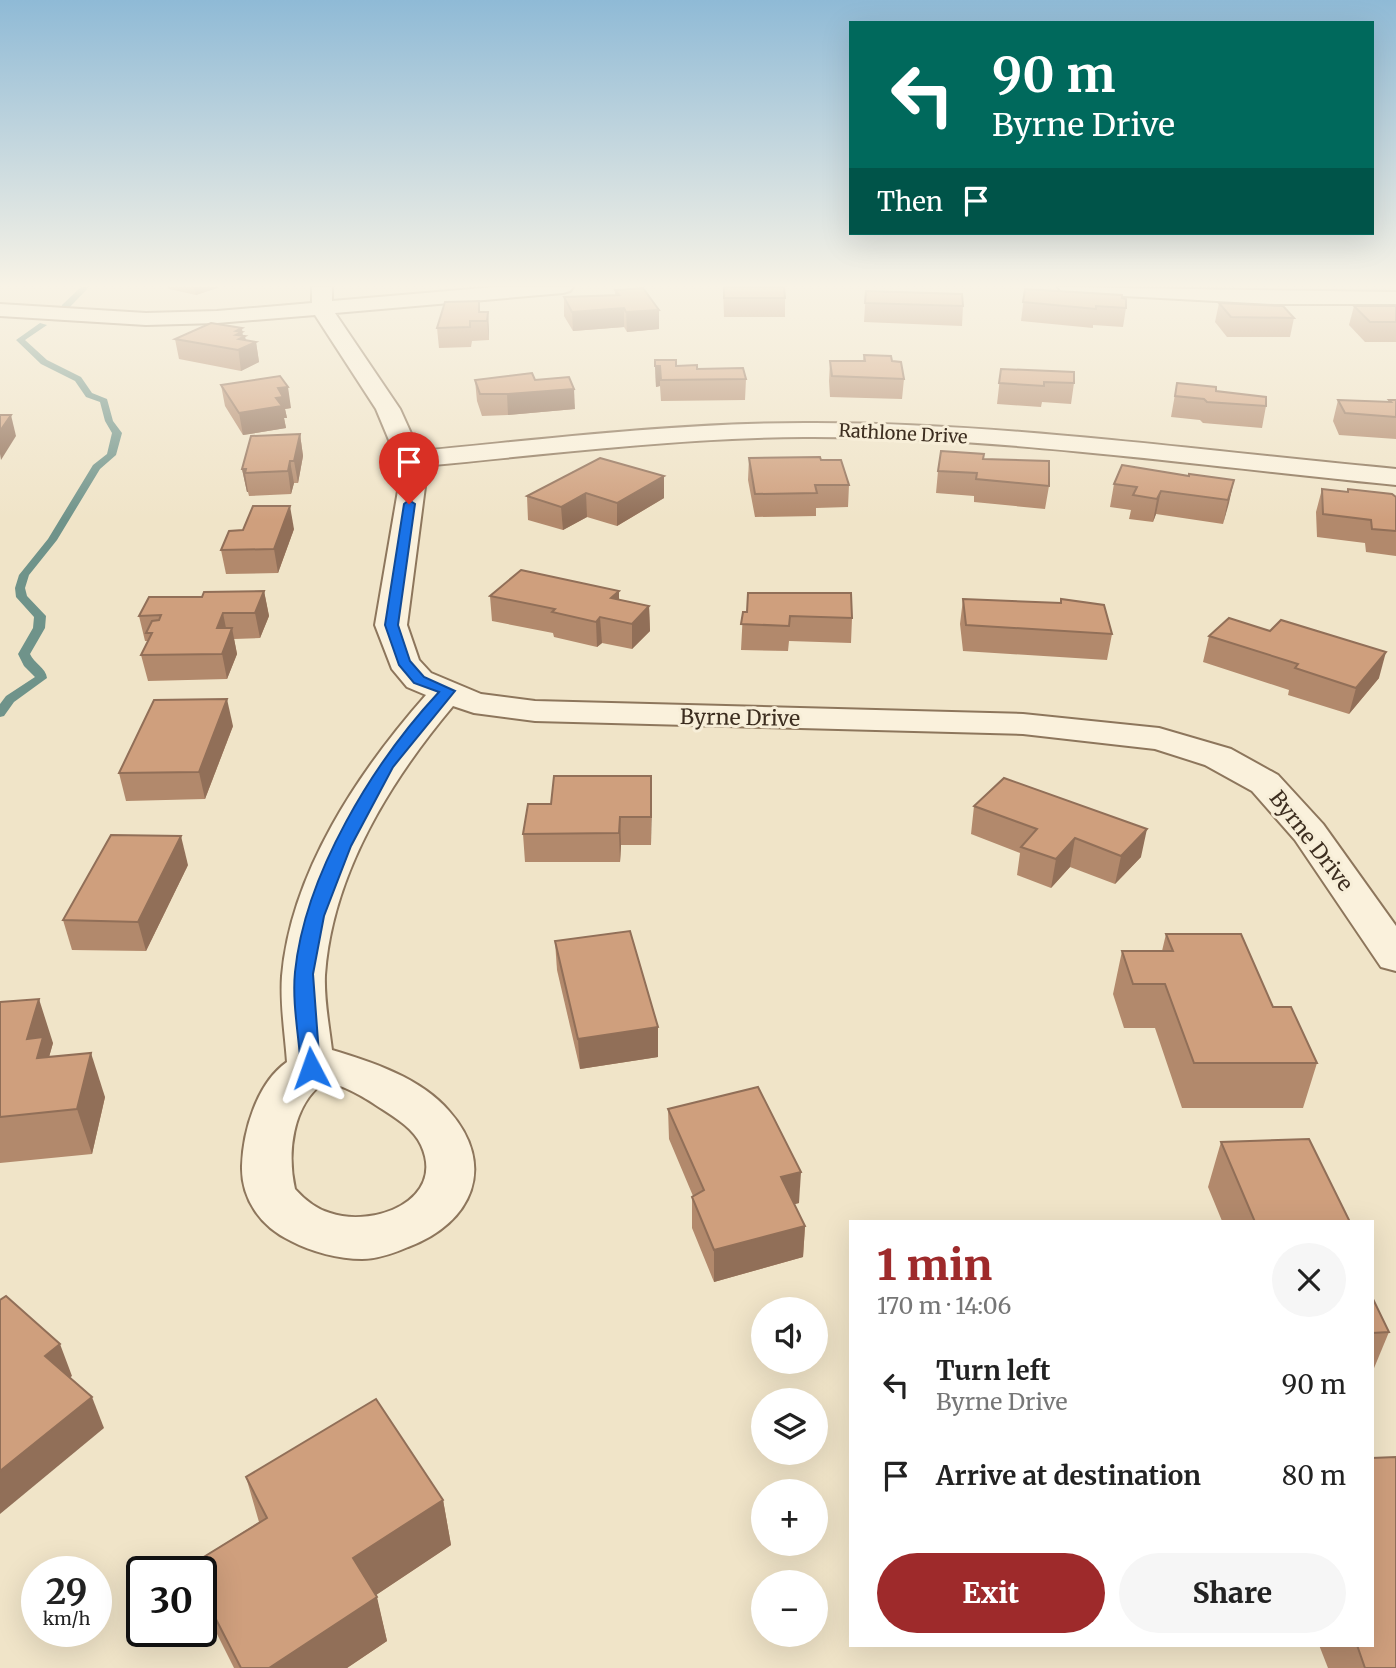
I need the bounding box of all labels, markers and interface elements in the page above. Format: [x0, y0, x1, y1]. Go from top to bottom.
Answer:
text: 90 m [992, 44, 1116, 105]
icon: left [877, 49, 968, 140]
text: Byrne Drive [992, 105, 1175, 145]
icon: arrive [957, 182, 995, 220]
text: Then [877, 185, 943, 218]
street label: Rathlone Drive [838, 419, 968, 448]
pin [379, 432, 439, 504]
icon: arrive [390, 443, 428, 481]
street label: Byrne Drive [680, 703, 800, 732]
street label: Byrne Drive [1264, 785, 1359, 896]
position arrow [274, 1031, 348, 1105]
text: 1 min [877, 1239, 992, 1291]
button: close [1272, 1243, 1346, 1317]
text: 170 m · 14:06 [877, 1291, 1011, 1320]
map controls [751, 1297, 828, 1647]
button: sound [751, 1297, 828, 1374]
text: Turn left [936, 1354, 1050, 1387]
icon: left [877, 1366, 915, 1404]
text: 90 m [1282, 1368, 1346, 1401]
text: Byrne Drive [936, 1387, 1067, 1416]
button: layers [751, 1388, 828, 1465]
icon: arrive [877, 1457, 915, 1495]
text: Arrive at destination [936, 1459, 1201, 1492]
text: 80 m [1282, 1459, 1346, 1492]
button: + [751, 1479, 828, 1556]
button: Exit [877, 1553, 1105, 1633]
button: Share [1119, 1553, 1346, 1633]
speed limit sign: 30 [126, 1556, 217, 1647]
text: 29 [46, 1570, 87, 1614]
button: − [751, 1570, 828, 1647]
text: km/h [43, 1607, 90, 1630]

